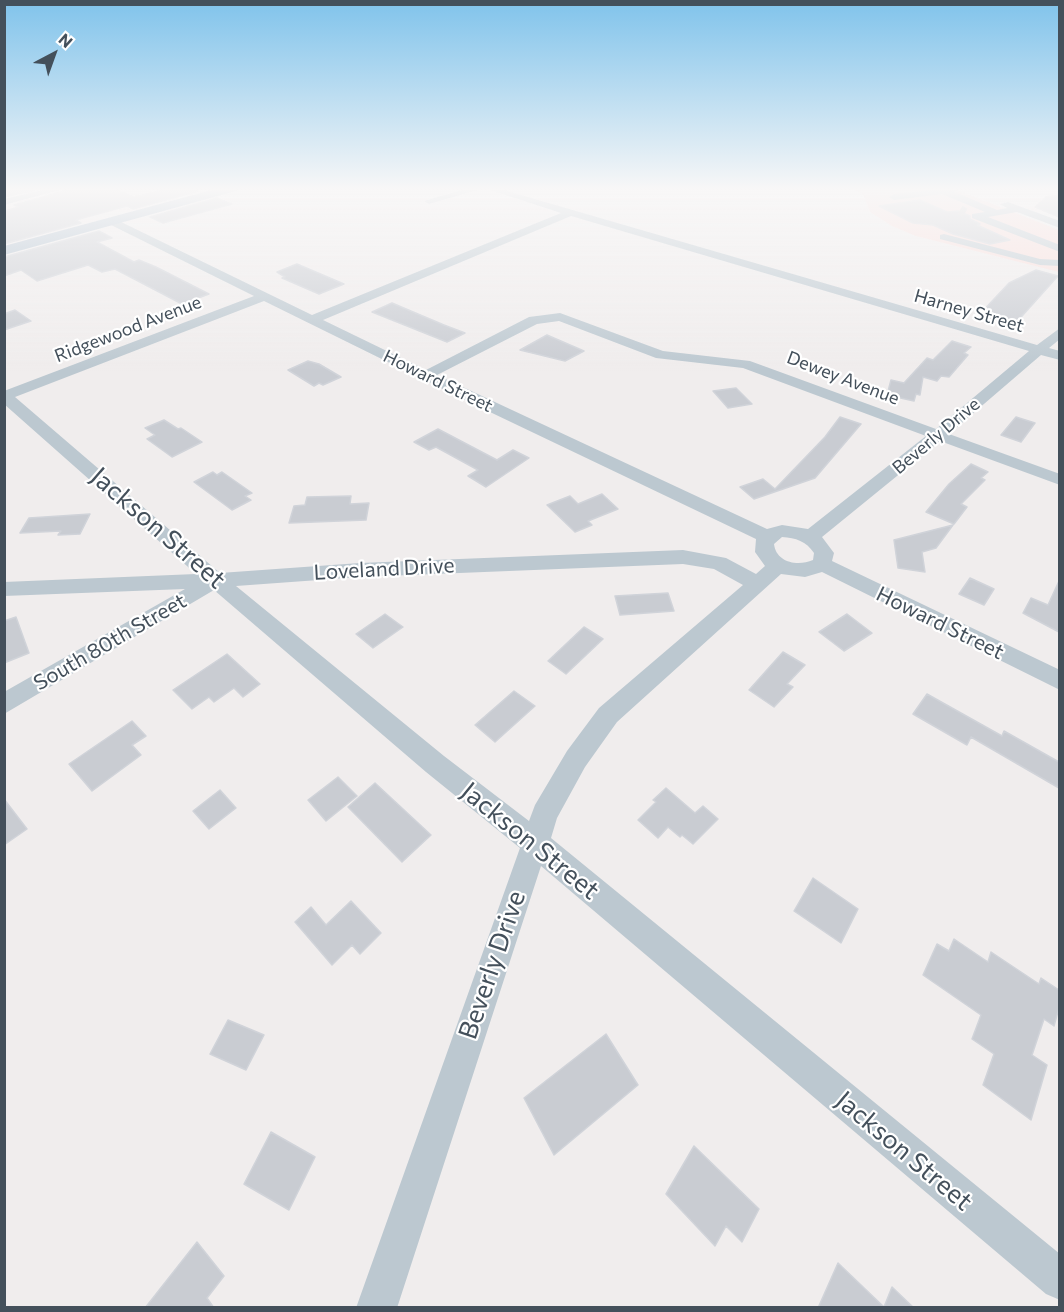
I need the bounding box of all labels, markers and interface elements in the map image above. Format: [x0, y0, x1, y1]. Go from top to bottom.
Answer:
north arrow [24, 24, 84, 84]
text: N [55, 29, 77, 51]
street label: Harney Street [912, 285, 1026, 337]
street label: Ridgewood Avenue [52, 291, 204, 367]
street label: Howard Street [380, 345, 496, 417]
street label: Dewey Avenue [784, 347, 902, 409]
street label: Beverly Drive [888, 393, 984, 479]
street label: Jackson Street [84, 461, 232, 595]
street label: Loveland Drive [313, 553, 455, 585]
street label: Howard Street [872, 581, 1008, 665]
street label: South 80th Street [29, 588, 191, 696]
street label: Jackson Street [455, 776, 605, 906]
street label: Beverly Drive [452, 887, 532, 1043]
street label: Jackson Street [829, 1085, 979, 1217]

